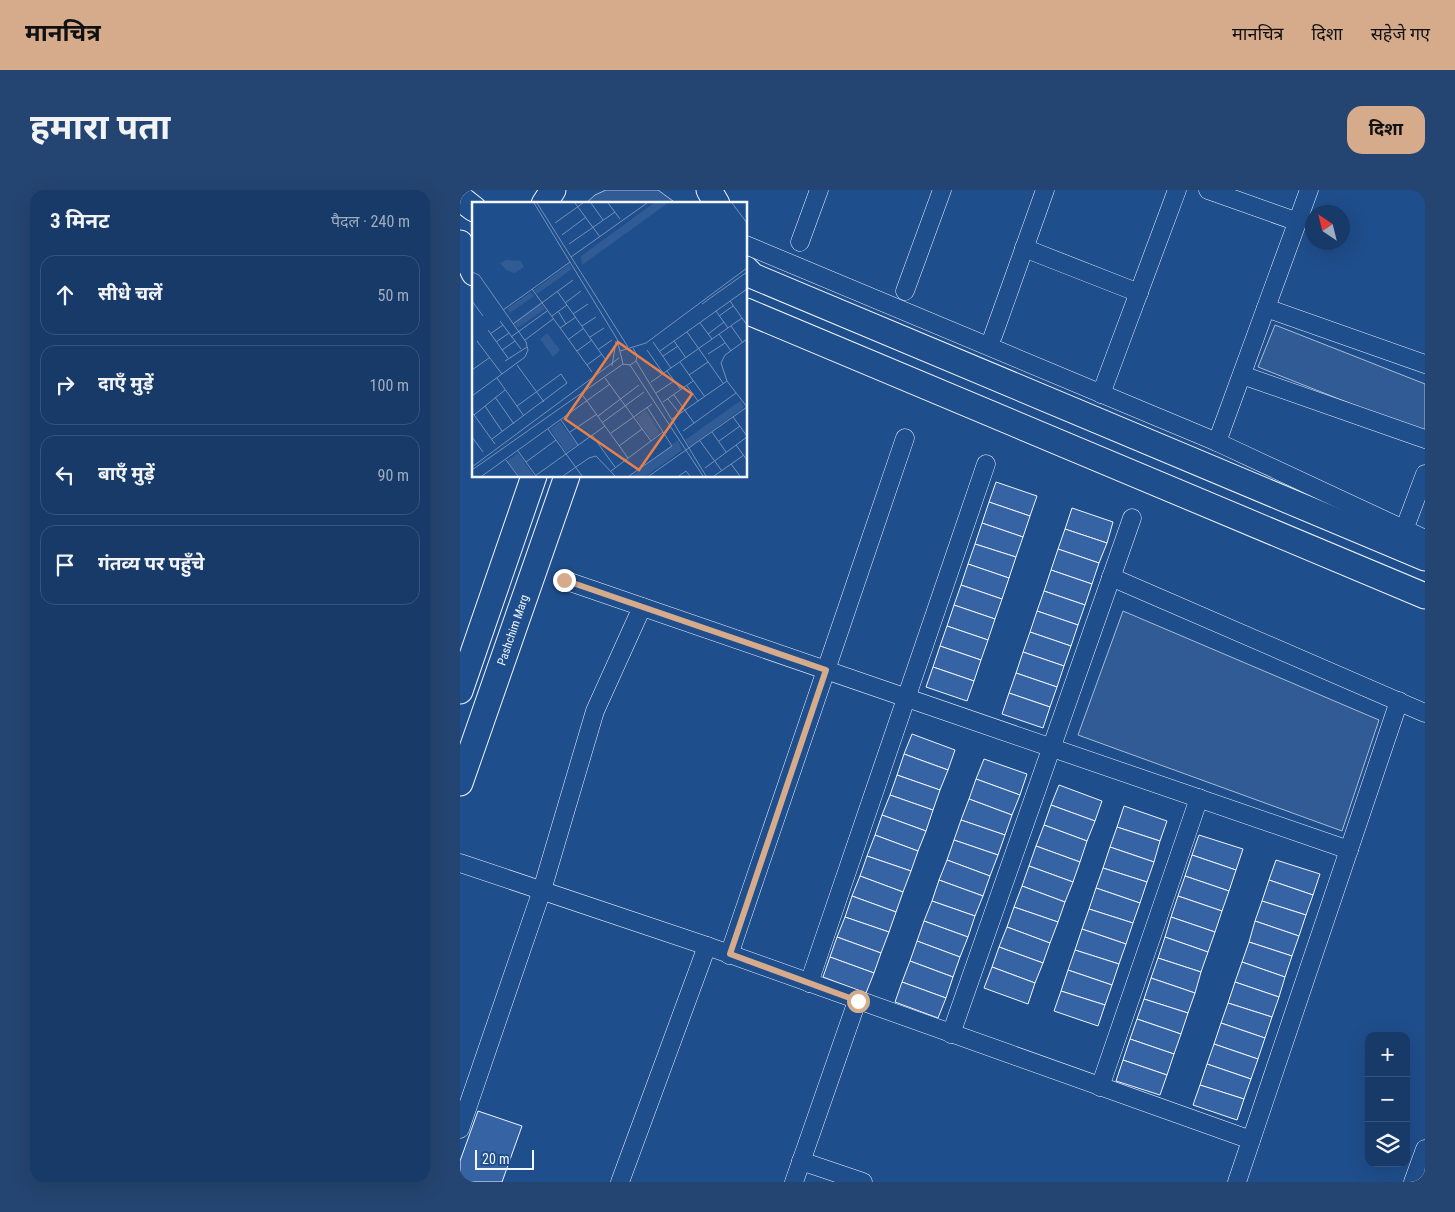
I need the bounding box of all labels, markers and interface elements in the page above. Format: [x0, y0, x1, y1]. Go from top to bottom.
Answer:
text: मानचित्र [25, 19, 101, 47]
text: मानचित्र [1232, 23, 1284, 44]
text: दिशा [1312, 23, 1343, 44]
text: सहेजे गए [1371, 23, 1430, 44]
button: दिशा [1347, 106, 1425, 154]
text: हमारा पता [30, 107, 170, 148]
inset map [472, 202, 748, 478]
north arrow [1305, 205, 1350, 250]
text: 3 मिनट [50, 209, 110, 233]
text: पैदल · 240 m [331, 212, 410, 231]
icon: ahead [51, 281, 79, 309]
text: सीधे चलें [98, 282, 162, 305]
text: 50 m [377, 286, 409, 305]
icon: right [51, 371, 79, 399]
text: दाएँ मुड़ें [98, 372, 153, 395]
text: 100 m [370, 376, 409, 395]
icon: left [51, 461, 79, 489]
text: बाएँ मुड़ें [98, 462, 154, 485]
text: 90 m [377, 466, 409, 485]
icon: arrive [51, 551, 79, 579]
text: गंतव्य पर पहुँचे [98, 552, 204, 575]
route end [553, 569, 576, 592]
street label: Pashchim Marg [494, 593, 532, 667]
route start [847, 990, 870, 1013]
map controls [1365, 1032, 1410, 1167]
button: + [1365, 1032, 1410, 1077]
button: − [1365, 1077, 1410, 1122]
button: layers [1365, 1122, 1410, 1167]
scale bar [475, 1147, 534, 1170]
text: 20 m [482, 1151, 510, 1167]

